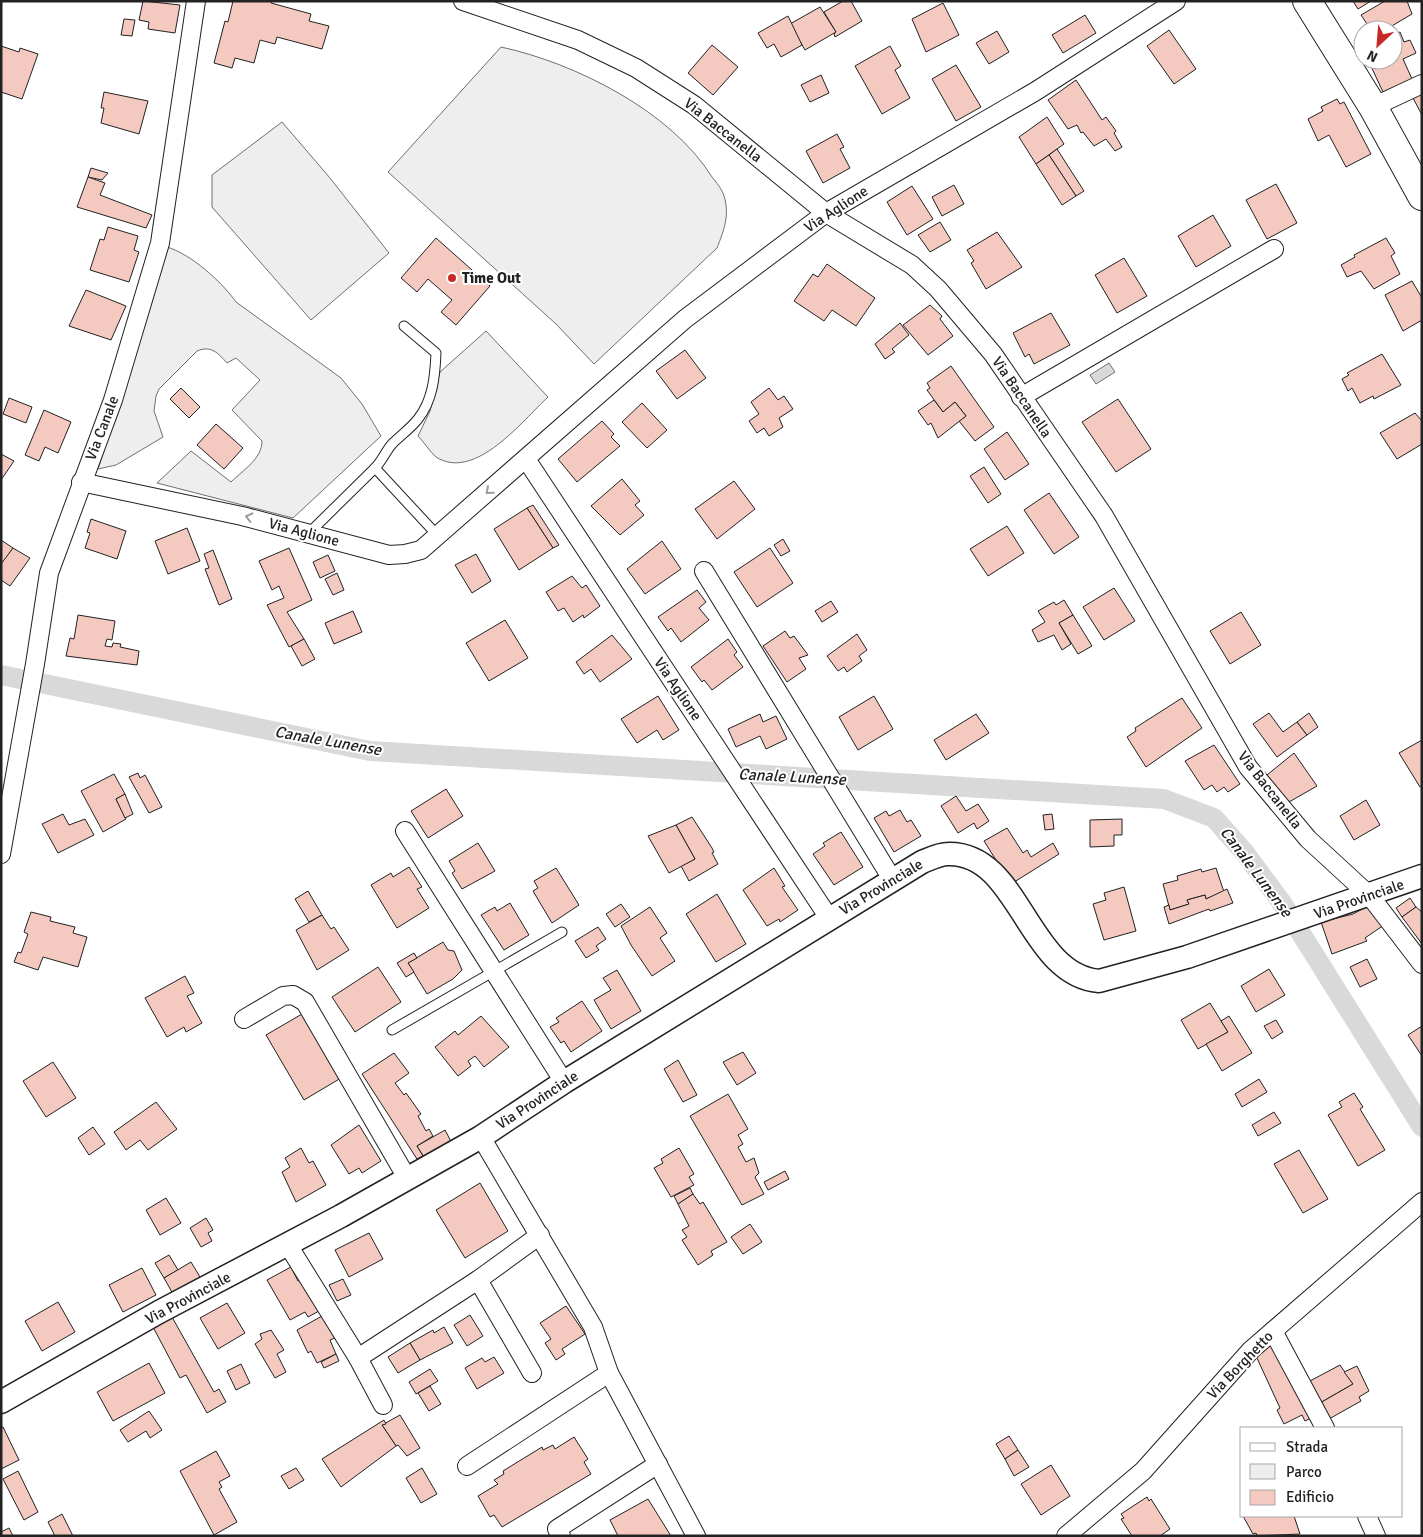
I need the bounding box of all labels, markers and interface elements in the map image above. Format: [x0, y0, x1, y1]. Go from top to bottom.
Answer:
north arrow [1353, 20, 1403, 70]
text: N [1364, 46, 1381, 66]
street label: Via Baccanella [680, 94, 766, 166]
street label: Via Aglione [801, 182, 871, 236]
place label: Time Out [462, 269, 521, 287]
marker: Time Out [446, 272, 458, 284]
street label: Via Baccanella [988, 353, 1056, 441]
street label: Via Canale [81, 393, 123, 463]
one-way arrow [486, 486, 495, 495]
one-way arrow [245, 512, 253, 523]
street label: Via Aglione [267, 514, 341, 550]
street label: Via Aglione [650, 654, 706, 724]
water label: Canale Lunense [273, 722, 384, 760]
street label: Via Baccanella [1234, 747, 1306, 833]
water label: Canale Lunense [738, 764, 847, 790]
water label: Canale Lunense [1216, 823, 1297, 922]
street label: Via Provinciale [836, 855, 926, 919]
street label: Via Provinciale [1311, 875, 1407, 923]
street label: Via Provinciale [493, 1067, 581, 1133]
street label: Via Provinciale [142, 1268, 234, 1328]
street label: Via Borghetto [1203, 1327, 1277, 1403]
legend [1240, 1427, 1403, 1517]
text: Strada [1286, 1438, 1328, 1456]
text: Parco [1286, 1463, 1322, 1481]
text: Edificio [1286, 1488, 1334, 1506]

